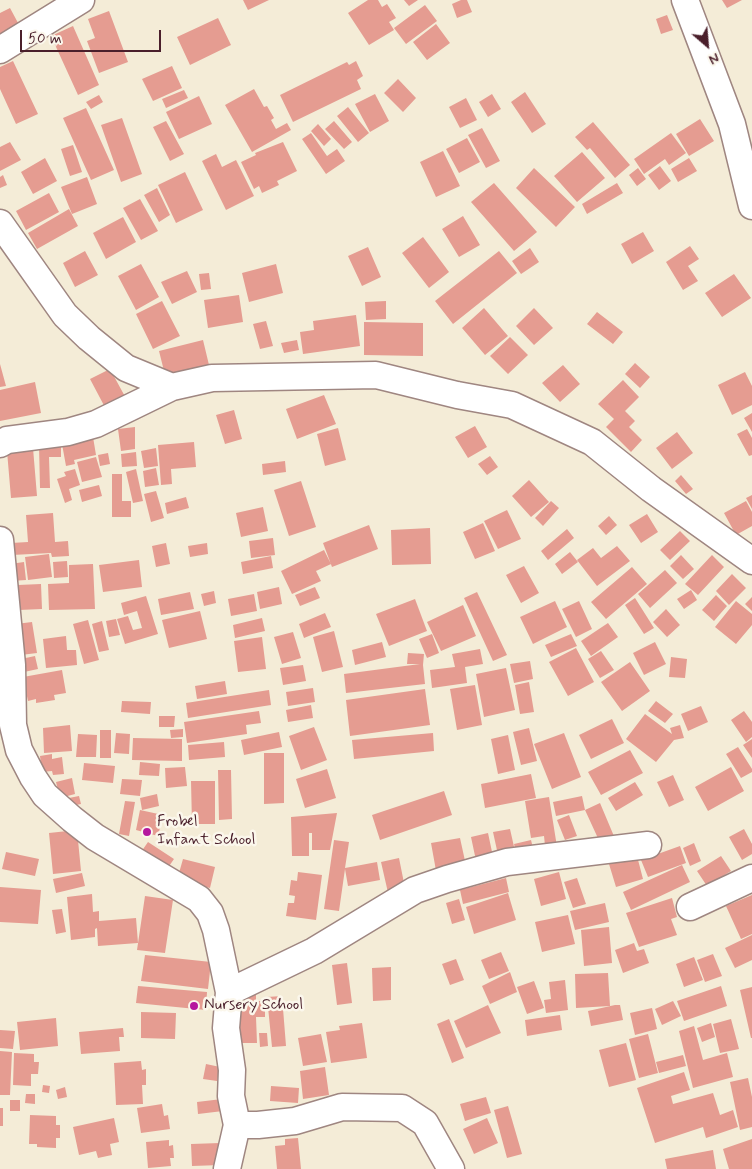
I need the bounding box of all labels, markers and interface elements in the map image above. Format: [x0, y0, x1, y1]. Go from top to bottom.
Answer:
scale bar [22, 20, 164, 52]
north arrow [682, 20, 732, 70]
text: 50 m [28, 29, 62, 49]
text: N [706, 48, 722, 68]
place label: Frobel Infant School [157, 813, 256, 851]
marker: Frobel Infant School [141, 826, 153, 838]
place label: Nursery School [204, 996, 303, 1016]
marker: Nursery School [188, 1000, 200, 1012]

